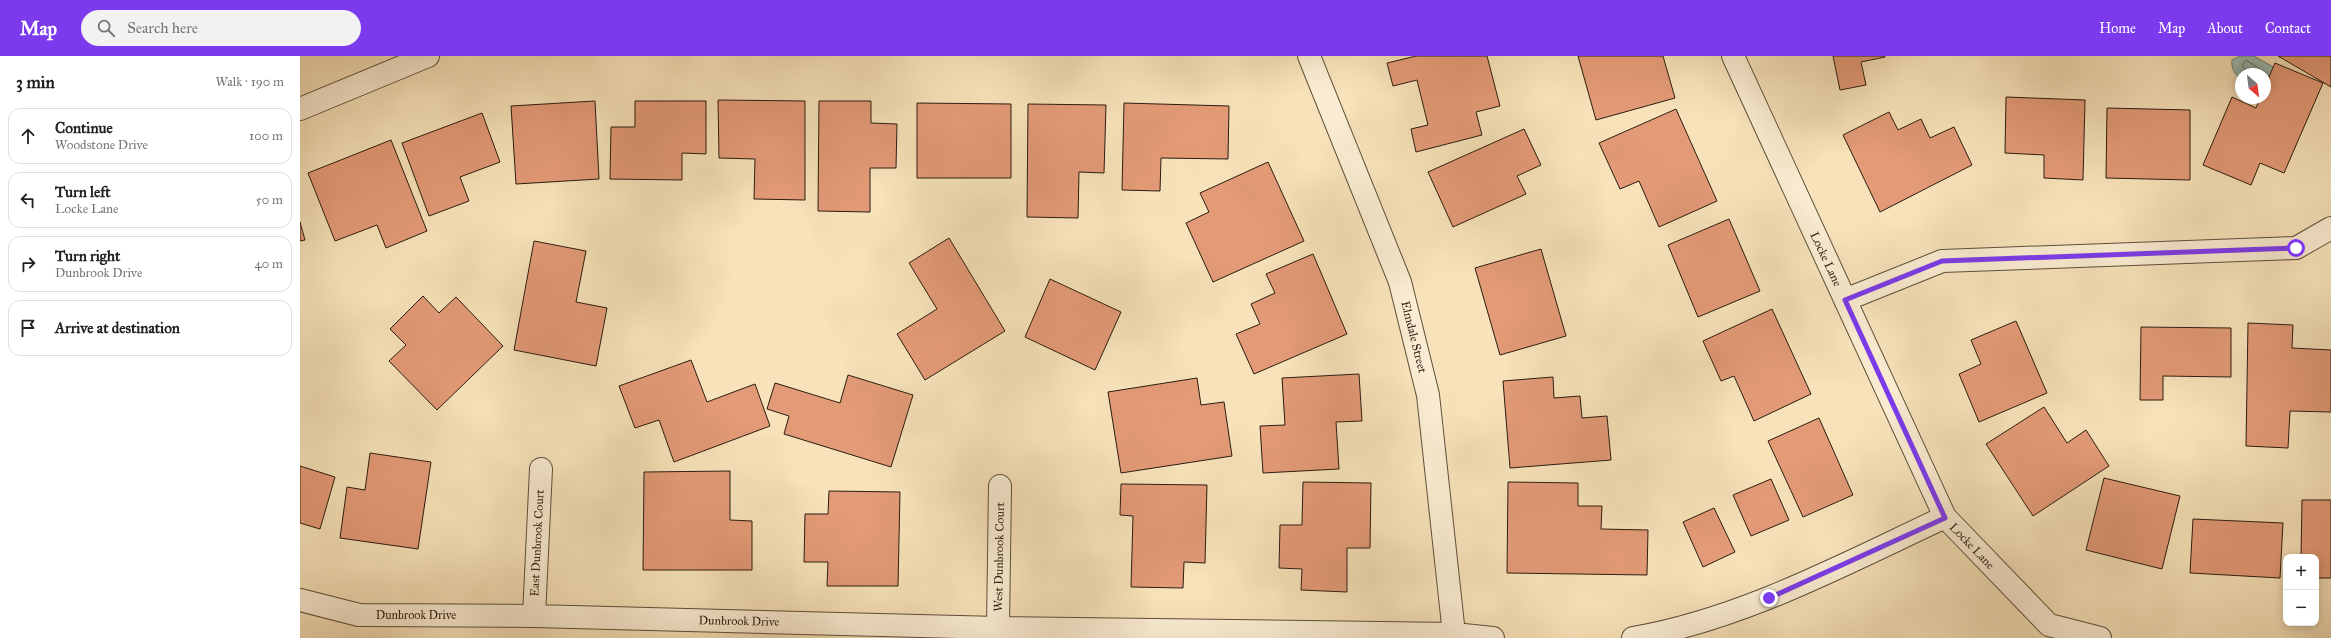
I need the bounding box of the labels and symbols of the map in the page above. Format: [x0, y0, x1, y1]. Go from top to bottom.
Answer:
north arrow [2235, 68, 2271, 104]
street label: Locke Lane [1807, 230, 1845, 288]
route start [2287, 239, 2305, 257]
street label: Elmdale Street [1398, 300, 1430, 375]
street label: East Dunbrook Court [527, 488, 547, 597]
street label: West Dunbrook Court [991, 501, 1007, 612]
street label: Locke Lane [1947, 520, 1997, 572]
route end [1760, 589, 1778, 607]
street label: Dunbrook Drive [376, 608, 456, 622]
street label: Dunbrook Drive [699, 613, 779, 629]

